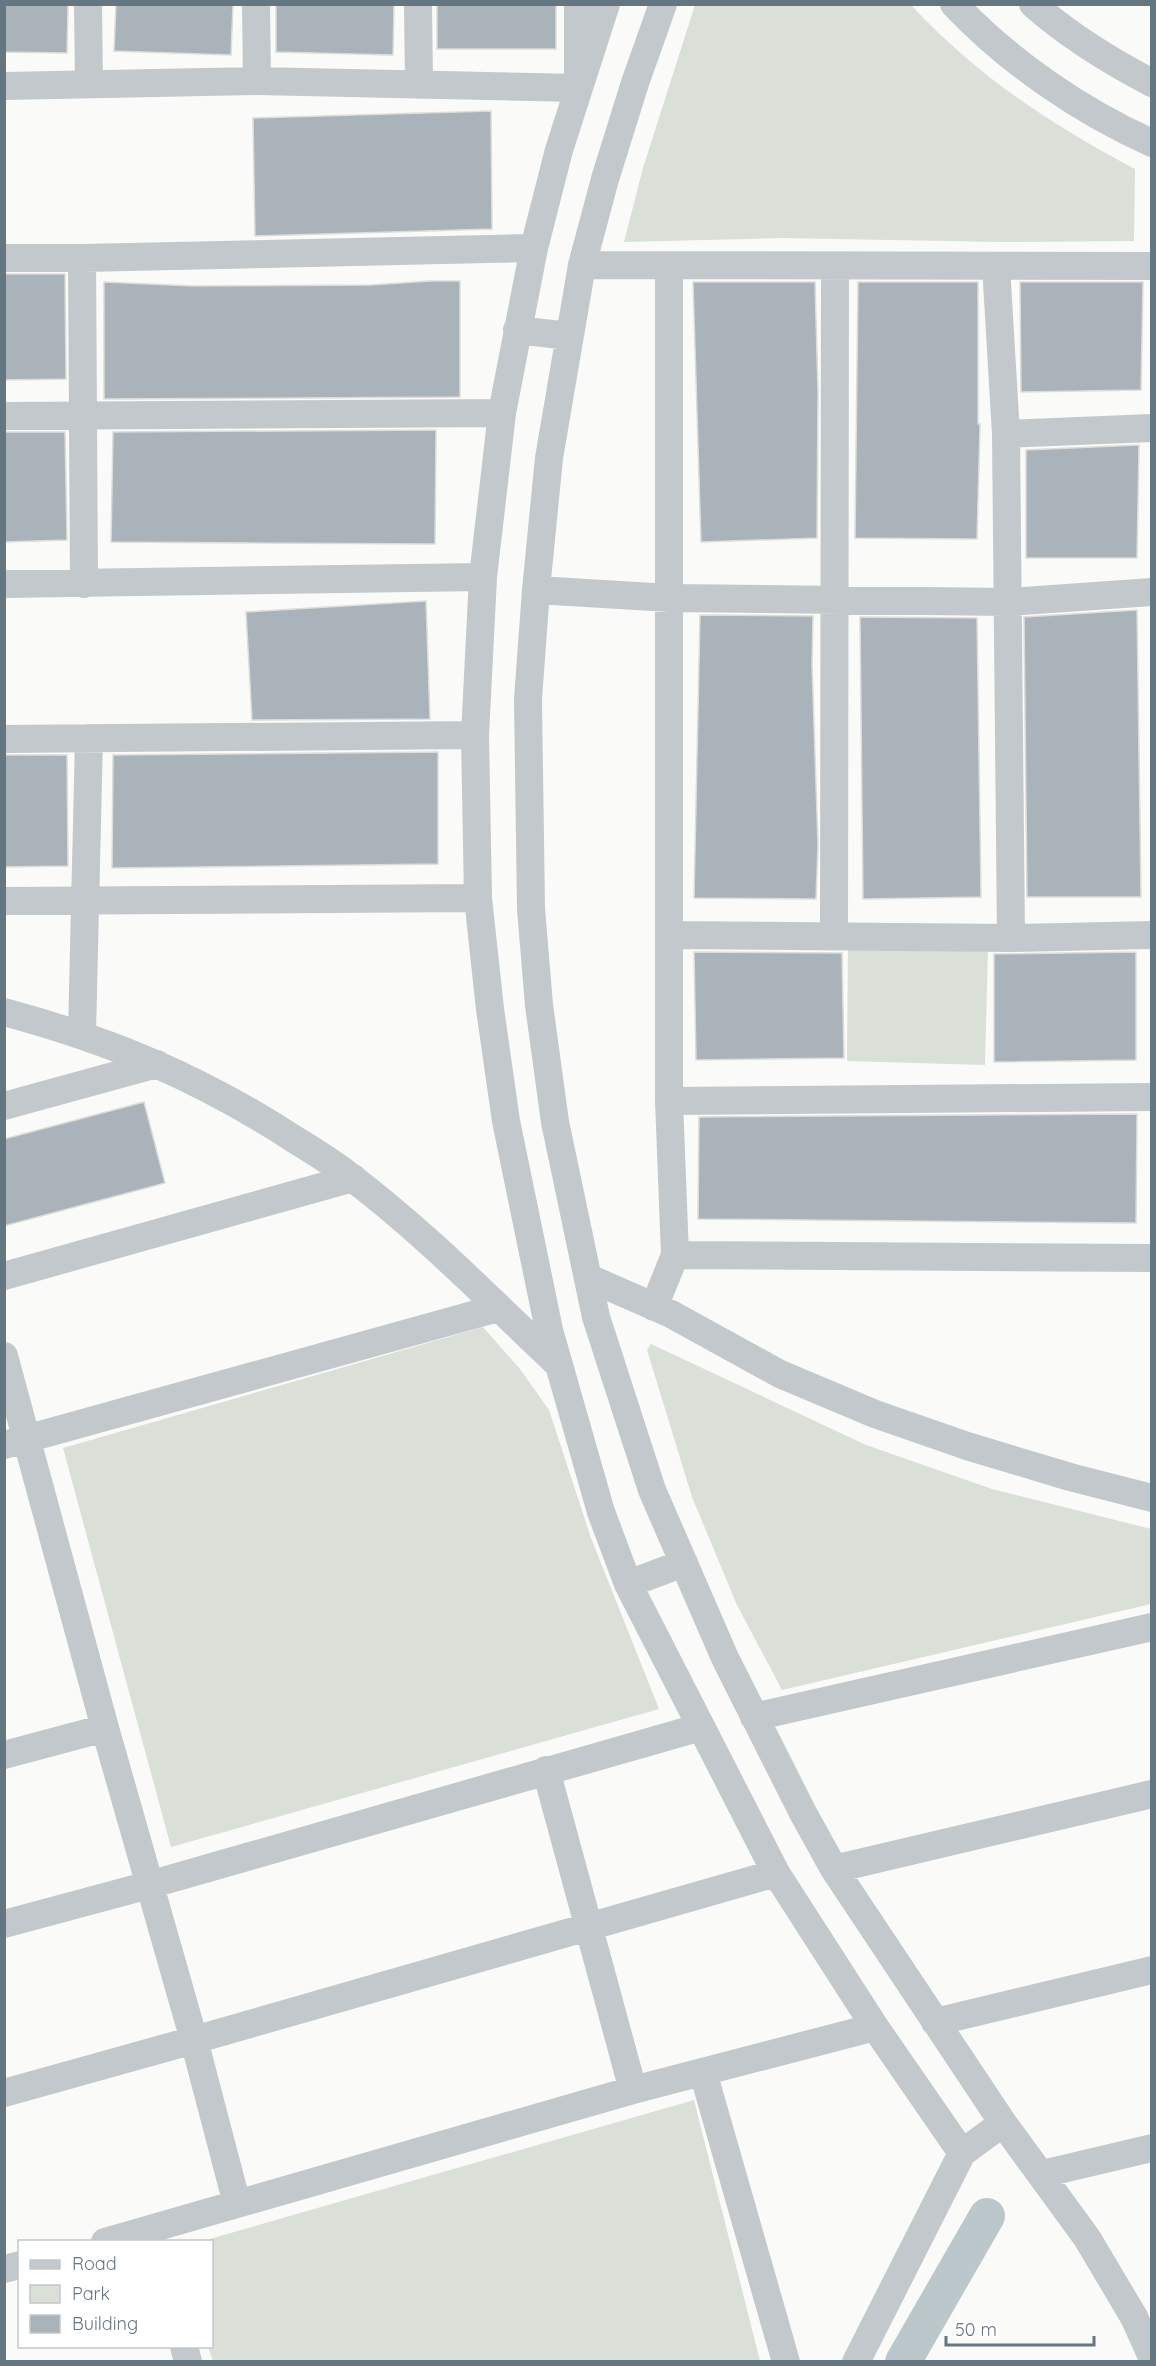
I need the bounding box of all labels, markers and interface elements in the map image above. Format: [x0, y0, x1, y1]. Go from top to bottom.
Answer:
legend [18, 2240, 213, 2348]
text: Road [72, 2252, 117, 2275]
text: Park [72, 2282, 110, 2305]
scale bar [946, 2309, 1094, 2347]
text: Building [72, 2312, 138, 2335]
text: 50 m [955, 2318, 997, 2341]

